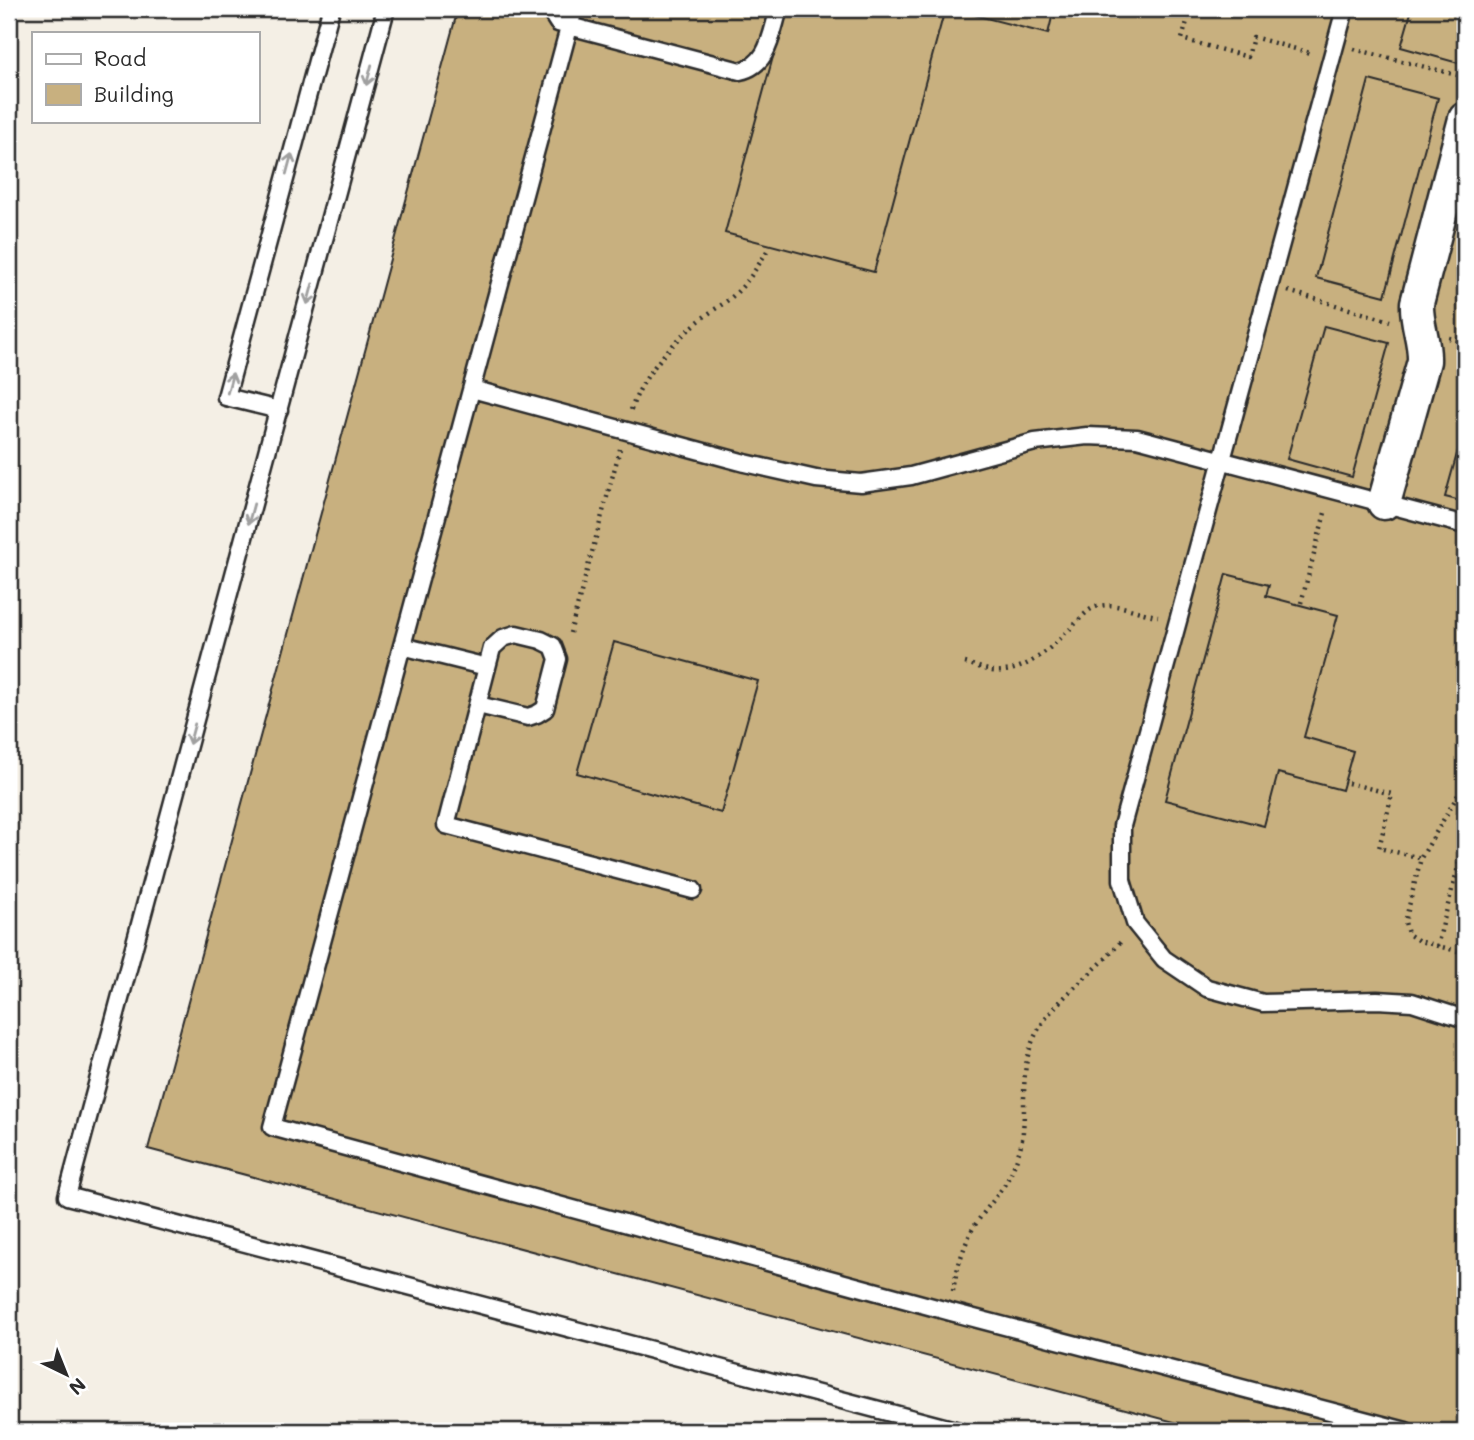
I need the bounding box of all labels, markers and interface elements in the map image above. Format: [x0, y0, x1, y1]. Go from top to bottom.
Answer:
legend [32, 32, 259, 122]
text: Road [94, 44, 146, 71]
one-way arrow [361, 64, 374, 86]
text: Building [94, 80, 174, 107]
one-way arrow [283, 153, 296, 175]
one-way arrow [303, 283, 316, 305]
one-way arrow [224, 372, 237, 395]
one-way arrow [244, 502, 257, 525]
one-way arrow [185, 722, 198, 745]
north arrow [32, 1338, 102, 1408]
text: N [64, 1373, 92, 1401]

